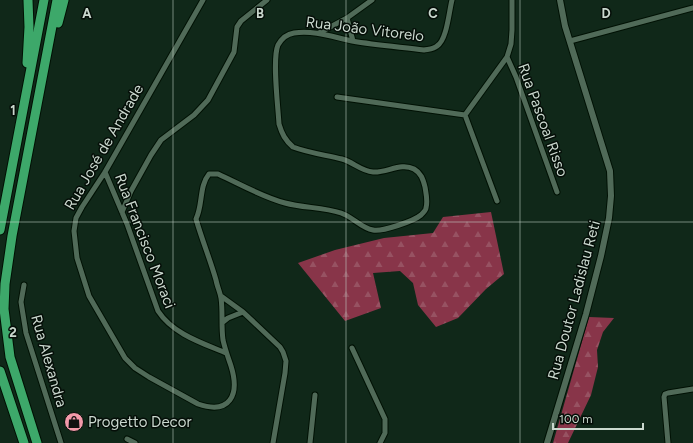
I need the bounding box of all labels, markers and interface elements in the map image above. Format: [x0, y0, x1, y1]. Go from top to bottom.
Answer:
text: A [82, 6, 92, 21]
text: B [256, 6, 264, 21]
text: C [428, 6, 438, 21]
text: D [601, 6, 611, 21]
street label: Rua João Vitorelo [305, 13, 425, 45]
street label: Rua Pascoal Risso [514, 61, 572, 179]
street label: Rua José de Andrade [61, 81, 147, 213]
text: 1 [10, 103, 16, 118]
street label: Rua Francisco Moraci [111, 171, 179, 311]
street label: Rua Doutor Ladislau Reti [544, 218, 604, 382]
street label: Rua Alexandra [27, 313, 71, 409]
text: 2 [9, 325, 17, 340]
scale bar [553, 405, 643, 431]
shop icon: Progetto Decor [63, 411, 85, 433]
text: 100 m [559, 412, 593, 426]
place label: Progetto Decor [88, 413, 192, 431]

